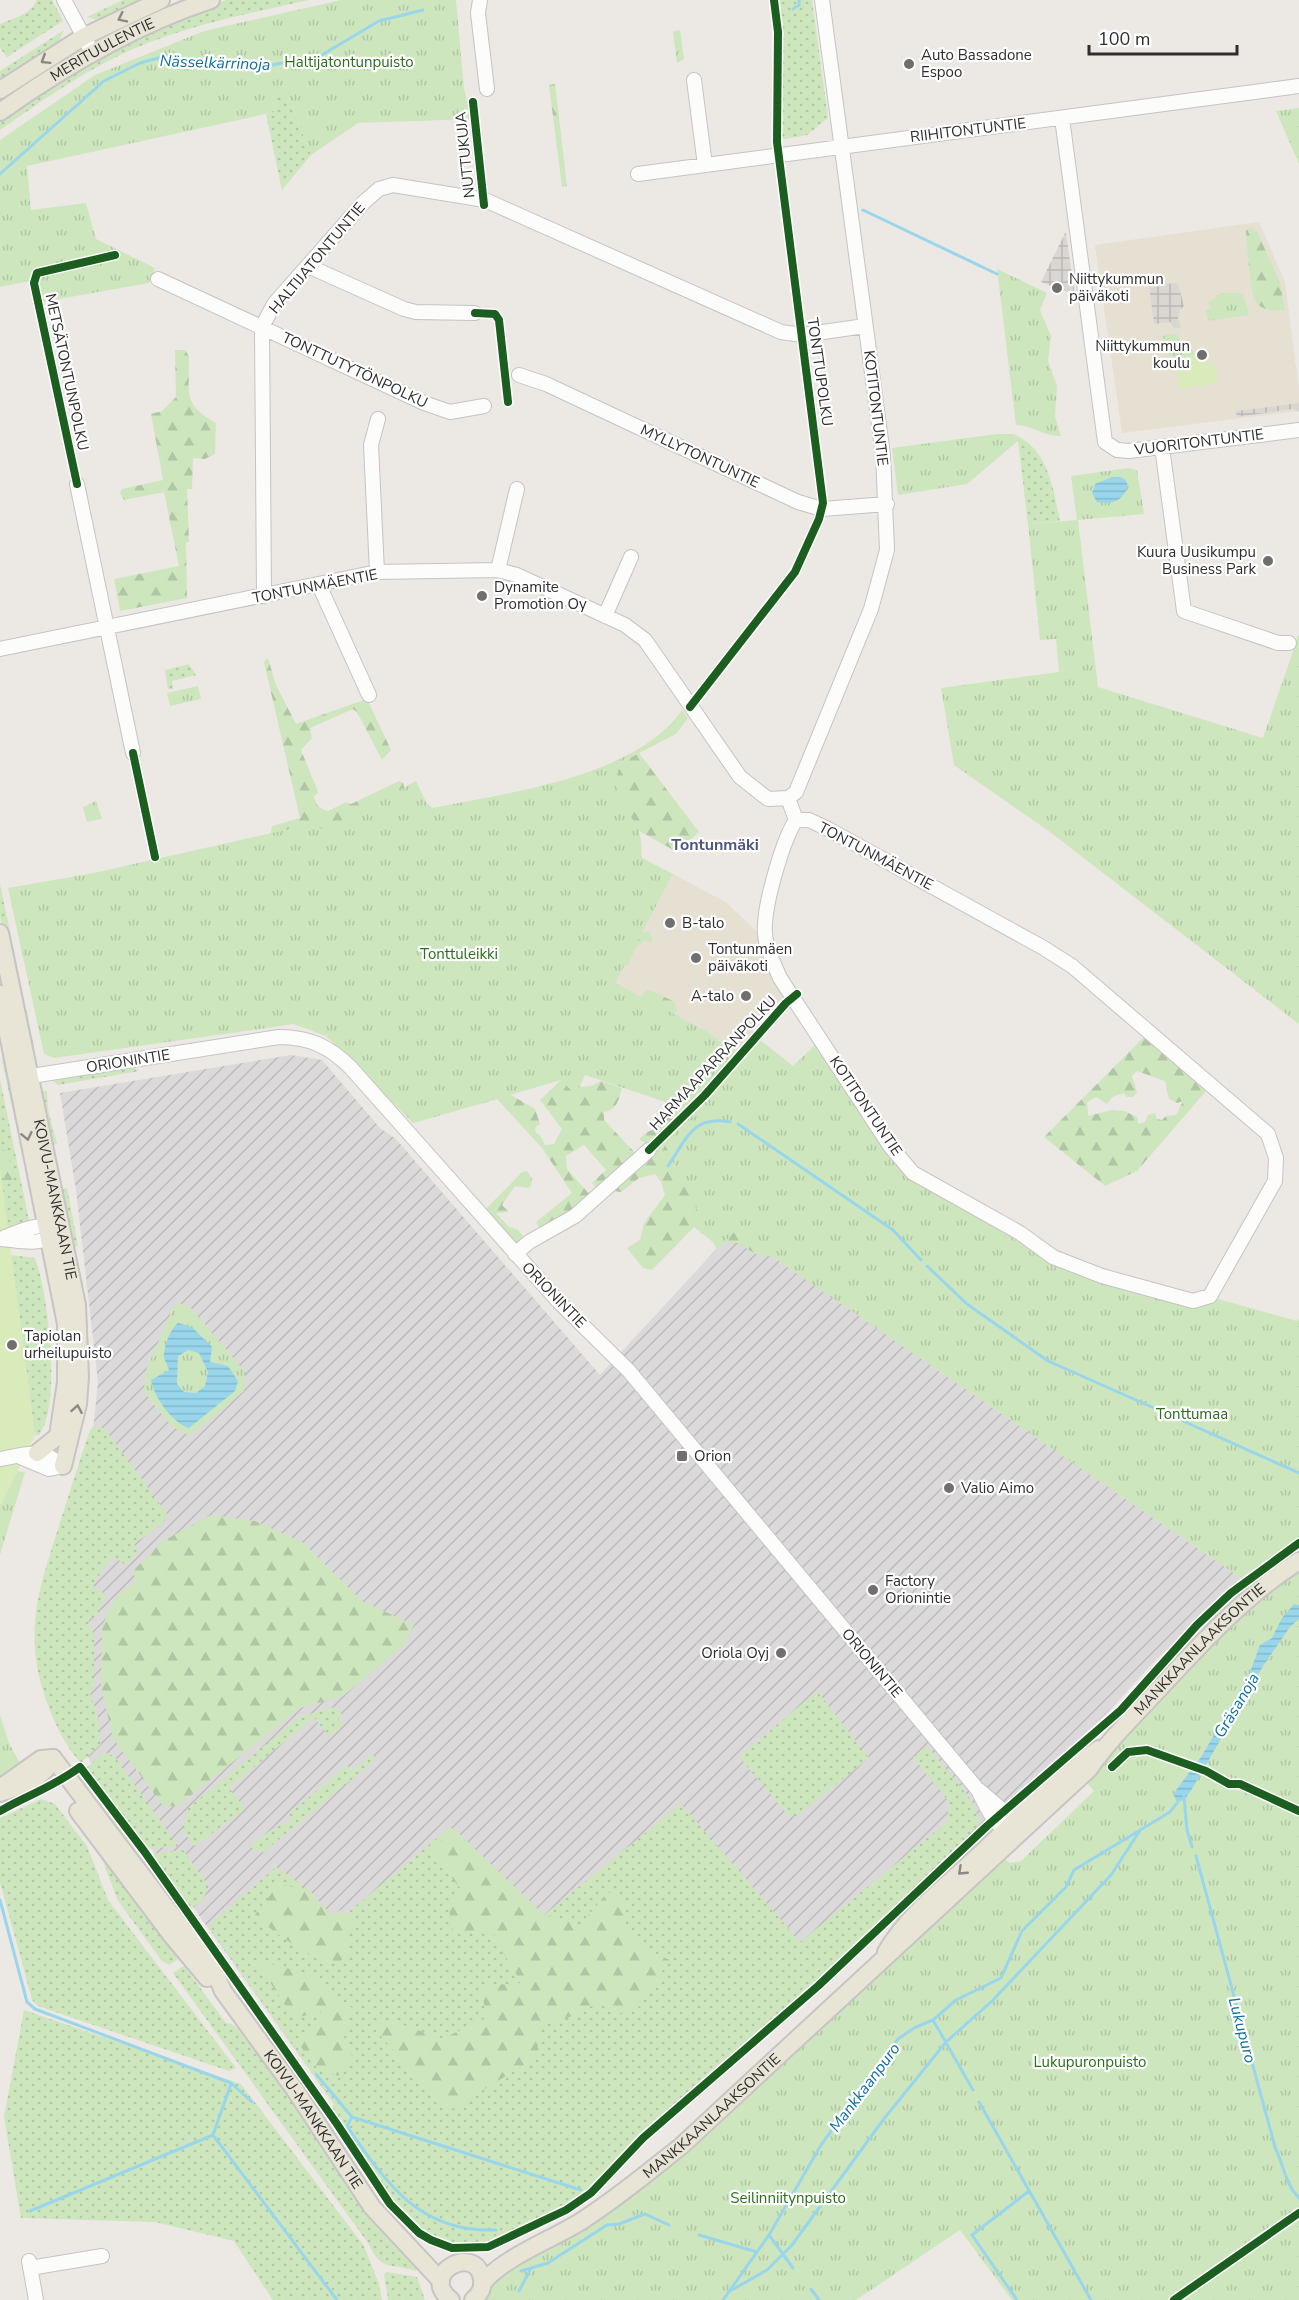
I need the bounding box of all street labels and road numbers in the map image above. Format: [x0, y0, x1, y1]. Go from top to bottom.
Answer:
street label: MERITUULENTIE [46, 13, 158, 86]
street label: NUTTUKUJA [451, 111, 479, 199]
street label: RIIHITONTUNTIE [909, 113, 1027, 147]
street label: HALTIJATONTUNTIE [264, 198, 370, 318]
street label: METSÄTONTUNPOLKU [41, 292, 93, 452]
street label: TONTTUPOLKU [802, 316, 838, 428]
street label: TONTTUTYTÖNPOLKU [279, 327, 431, 413]
street label: KOTITONTUNTIE [859, 349, 893, 467]
street label: MYLLYTONTUNTIE [637, 420, 763, 492]
street label: VUORITONTUNTIE [1132, 424, 1265, 460]
street label: TONTUNMÄENTIE [251, 564, 379, 608]
street label: TONTUNMÄENTIE [815, 817, 937, 895]
street label: HARMAAPARRANPOLKU [645, 991, 781, 1135]
street label: ORIONINTIE [85, 1045, 171, 1077]
street label: KOTITONTUNTIE [825, 1052, 907, 1160]
street label: KOIVU-MANKKAAN TIE [29, 1117, 82, 1282]
street label: ORIONINTIE [517, 1258, 591, 1332]
street label: MANKKAANLAAKSONTIE [1130, 1579, 1269, 1719]
street label: ORIONINTIE [837, 1624, 907, 1702]
street label: KOIVU-MANKKAAN TIE [259, 2046, 367, 2193]
street label: MANKKAANLAAKSONTIE [639, 2049, 785, 2183]

